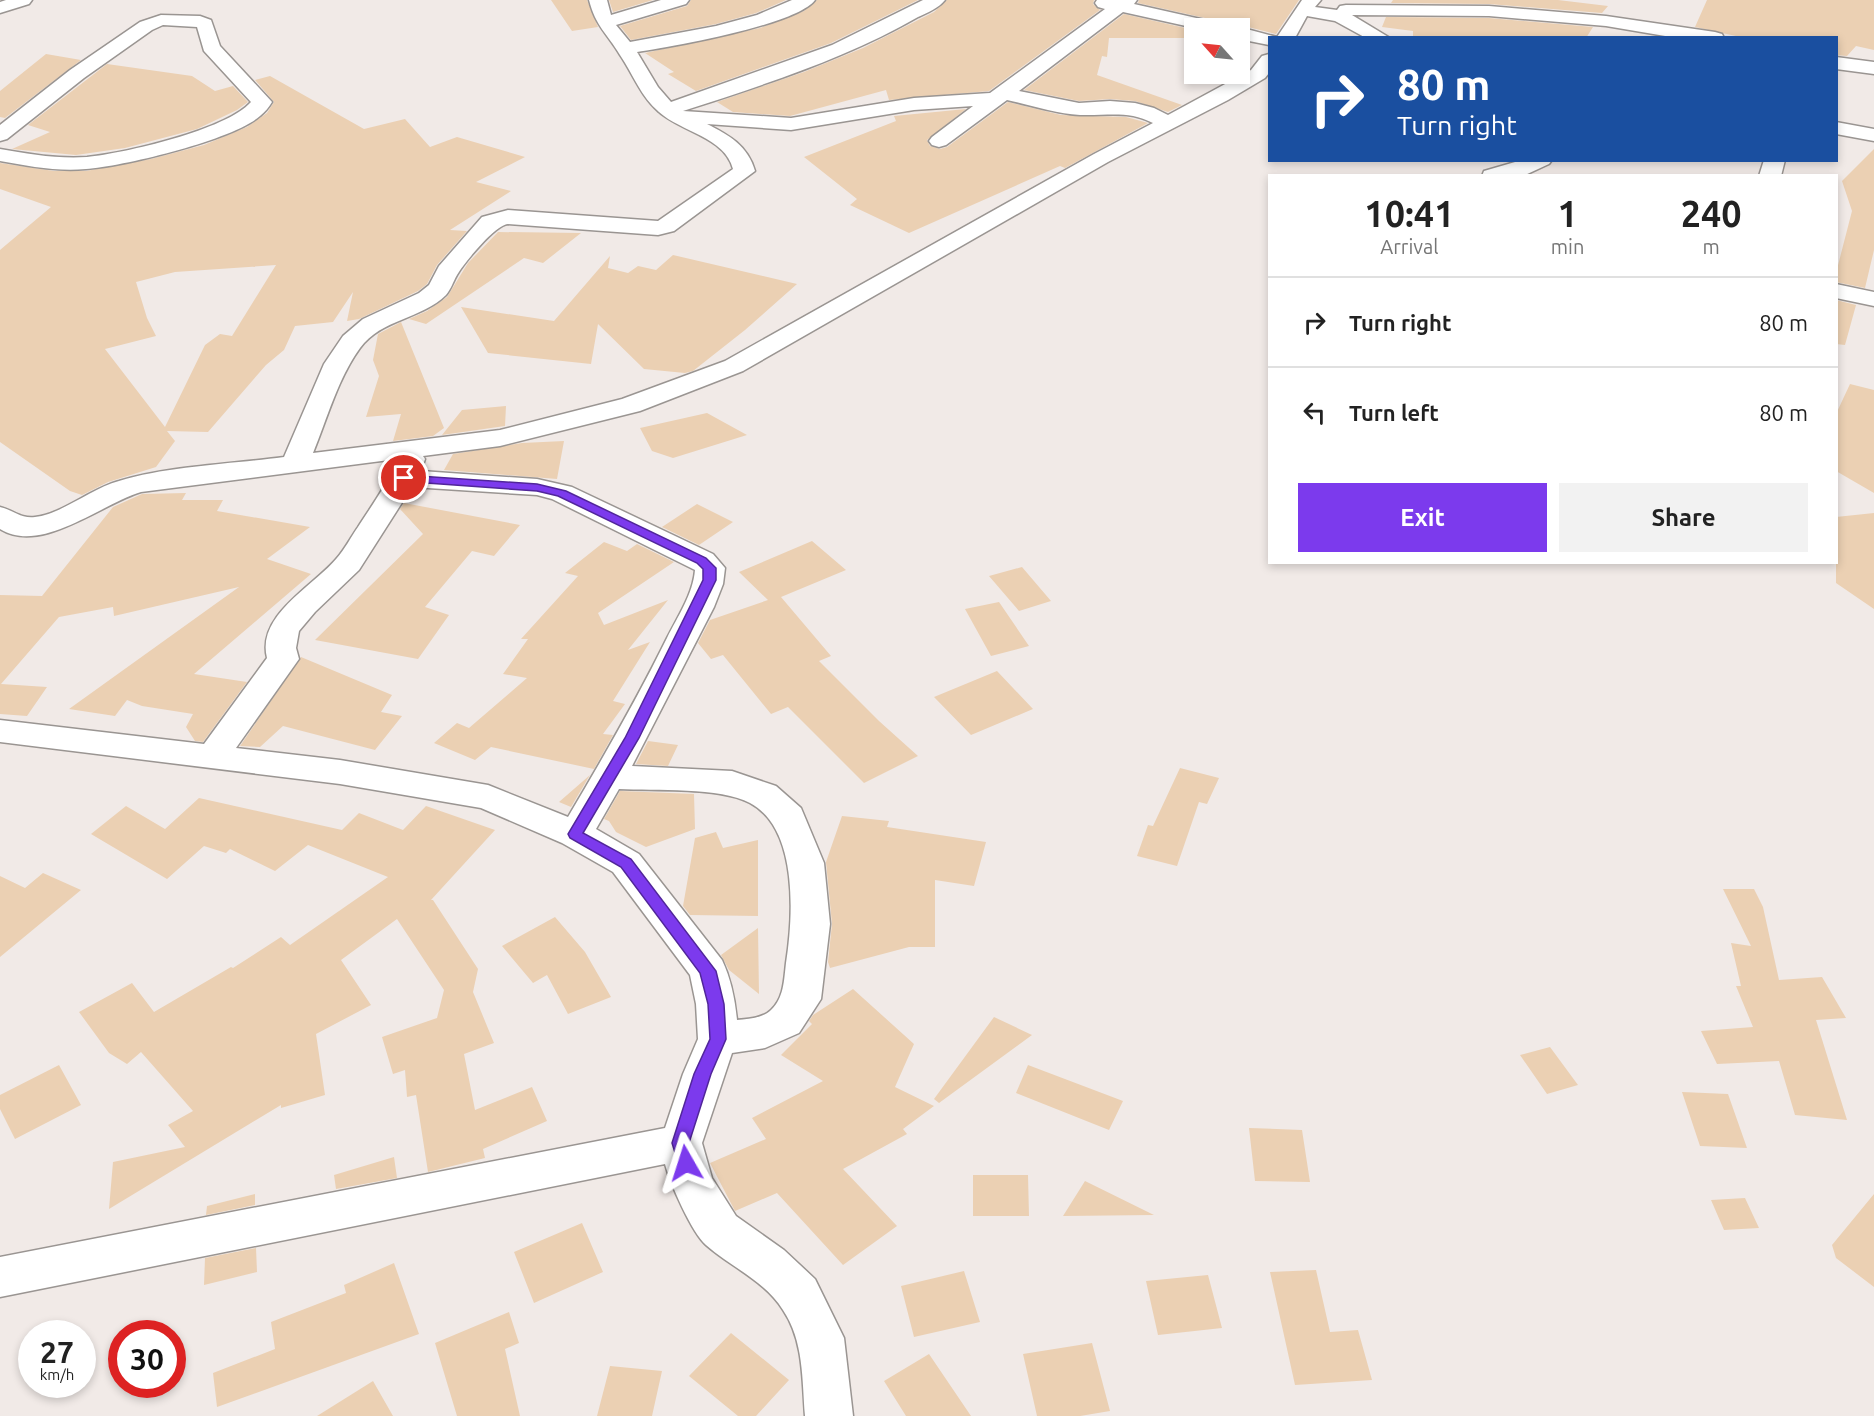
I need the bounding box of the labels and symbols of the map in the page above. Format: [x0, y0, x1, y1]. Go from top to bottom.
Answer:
north arrow [1184, 18, 1250, 84]
pin [378, 452, 429, 503]
position arrow [654, 1131, 718, 1195]
speed limit sign: 30 [108, 1320, 186, 1398]

